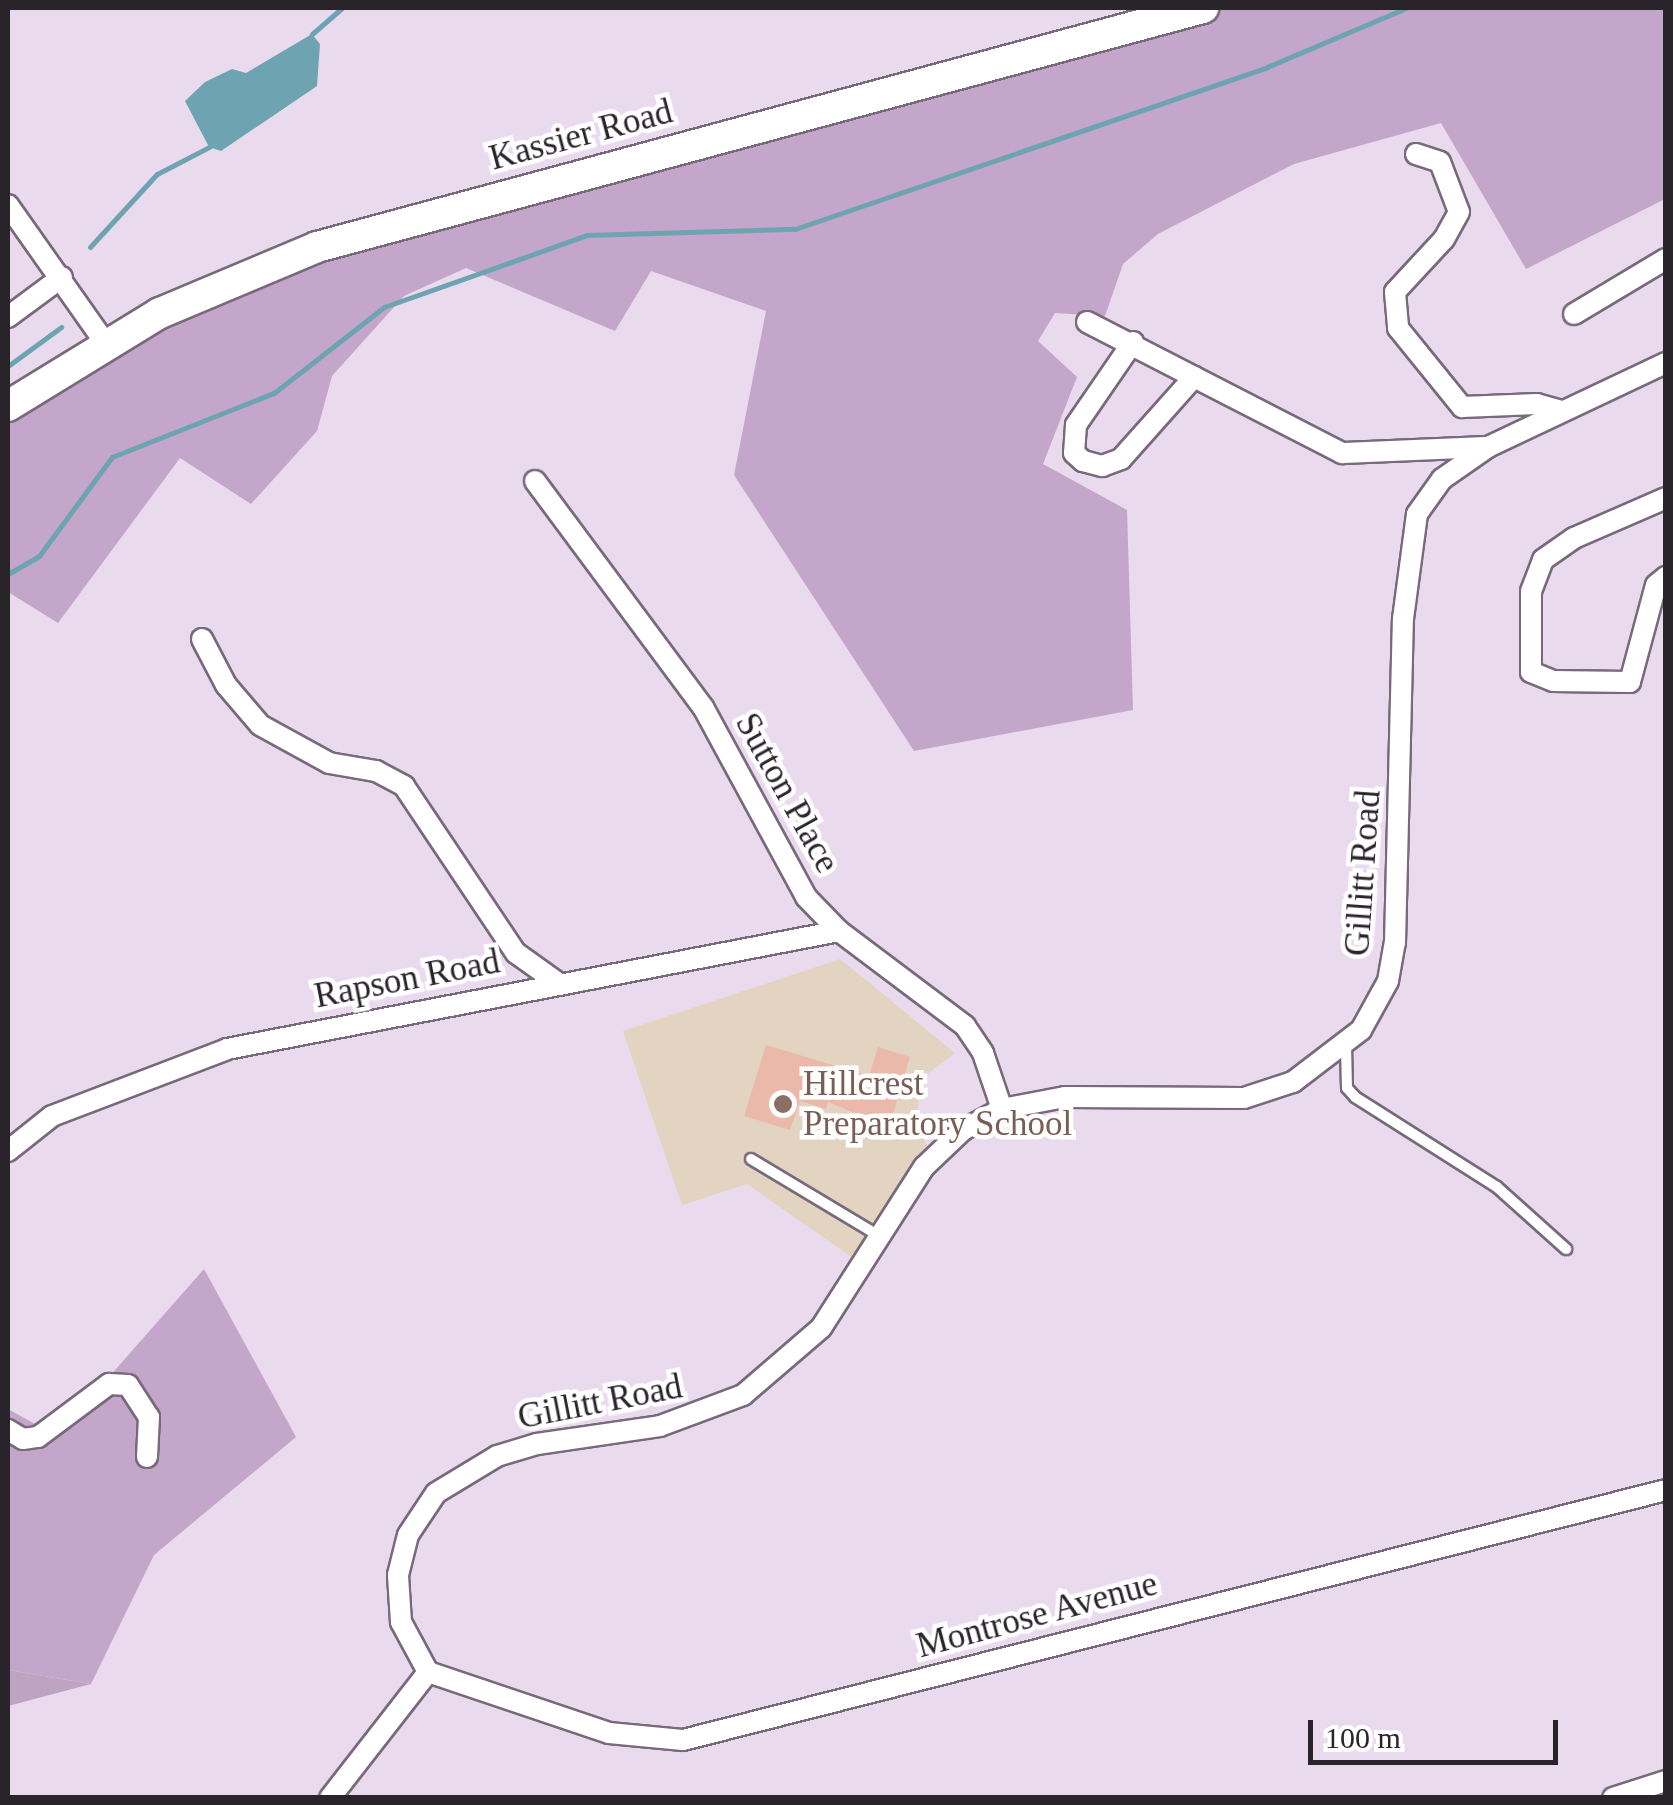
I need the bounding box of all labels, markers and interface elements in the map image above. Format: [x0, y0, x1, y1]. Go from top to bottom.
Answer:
street label: Kassier Road [485, 90, 677, 180]
street label: Sutton Place [726, 706, 848, 880]
street label: Gillitt Road [1336, 789, 1390, 957]
street label: Rapson Road [311, 940, 503, 1018]
place label: Hillcrest Preparatory School [803, 1063, 1072, 1145]
marker: Hillcrest Preparatory School [772, 1093, 794, 1115]
street label: Gillitt Road [514, 1366, 686, 1438]
street label: Montrose Avenue [911, 1562, 1163, 1668]
scale bar [1313, 1700, 1563, 1762]
text: 100 m [1325, 1721, 1401, 1754]

